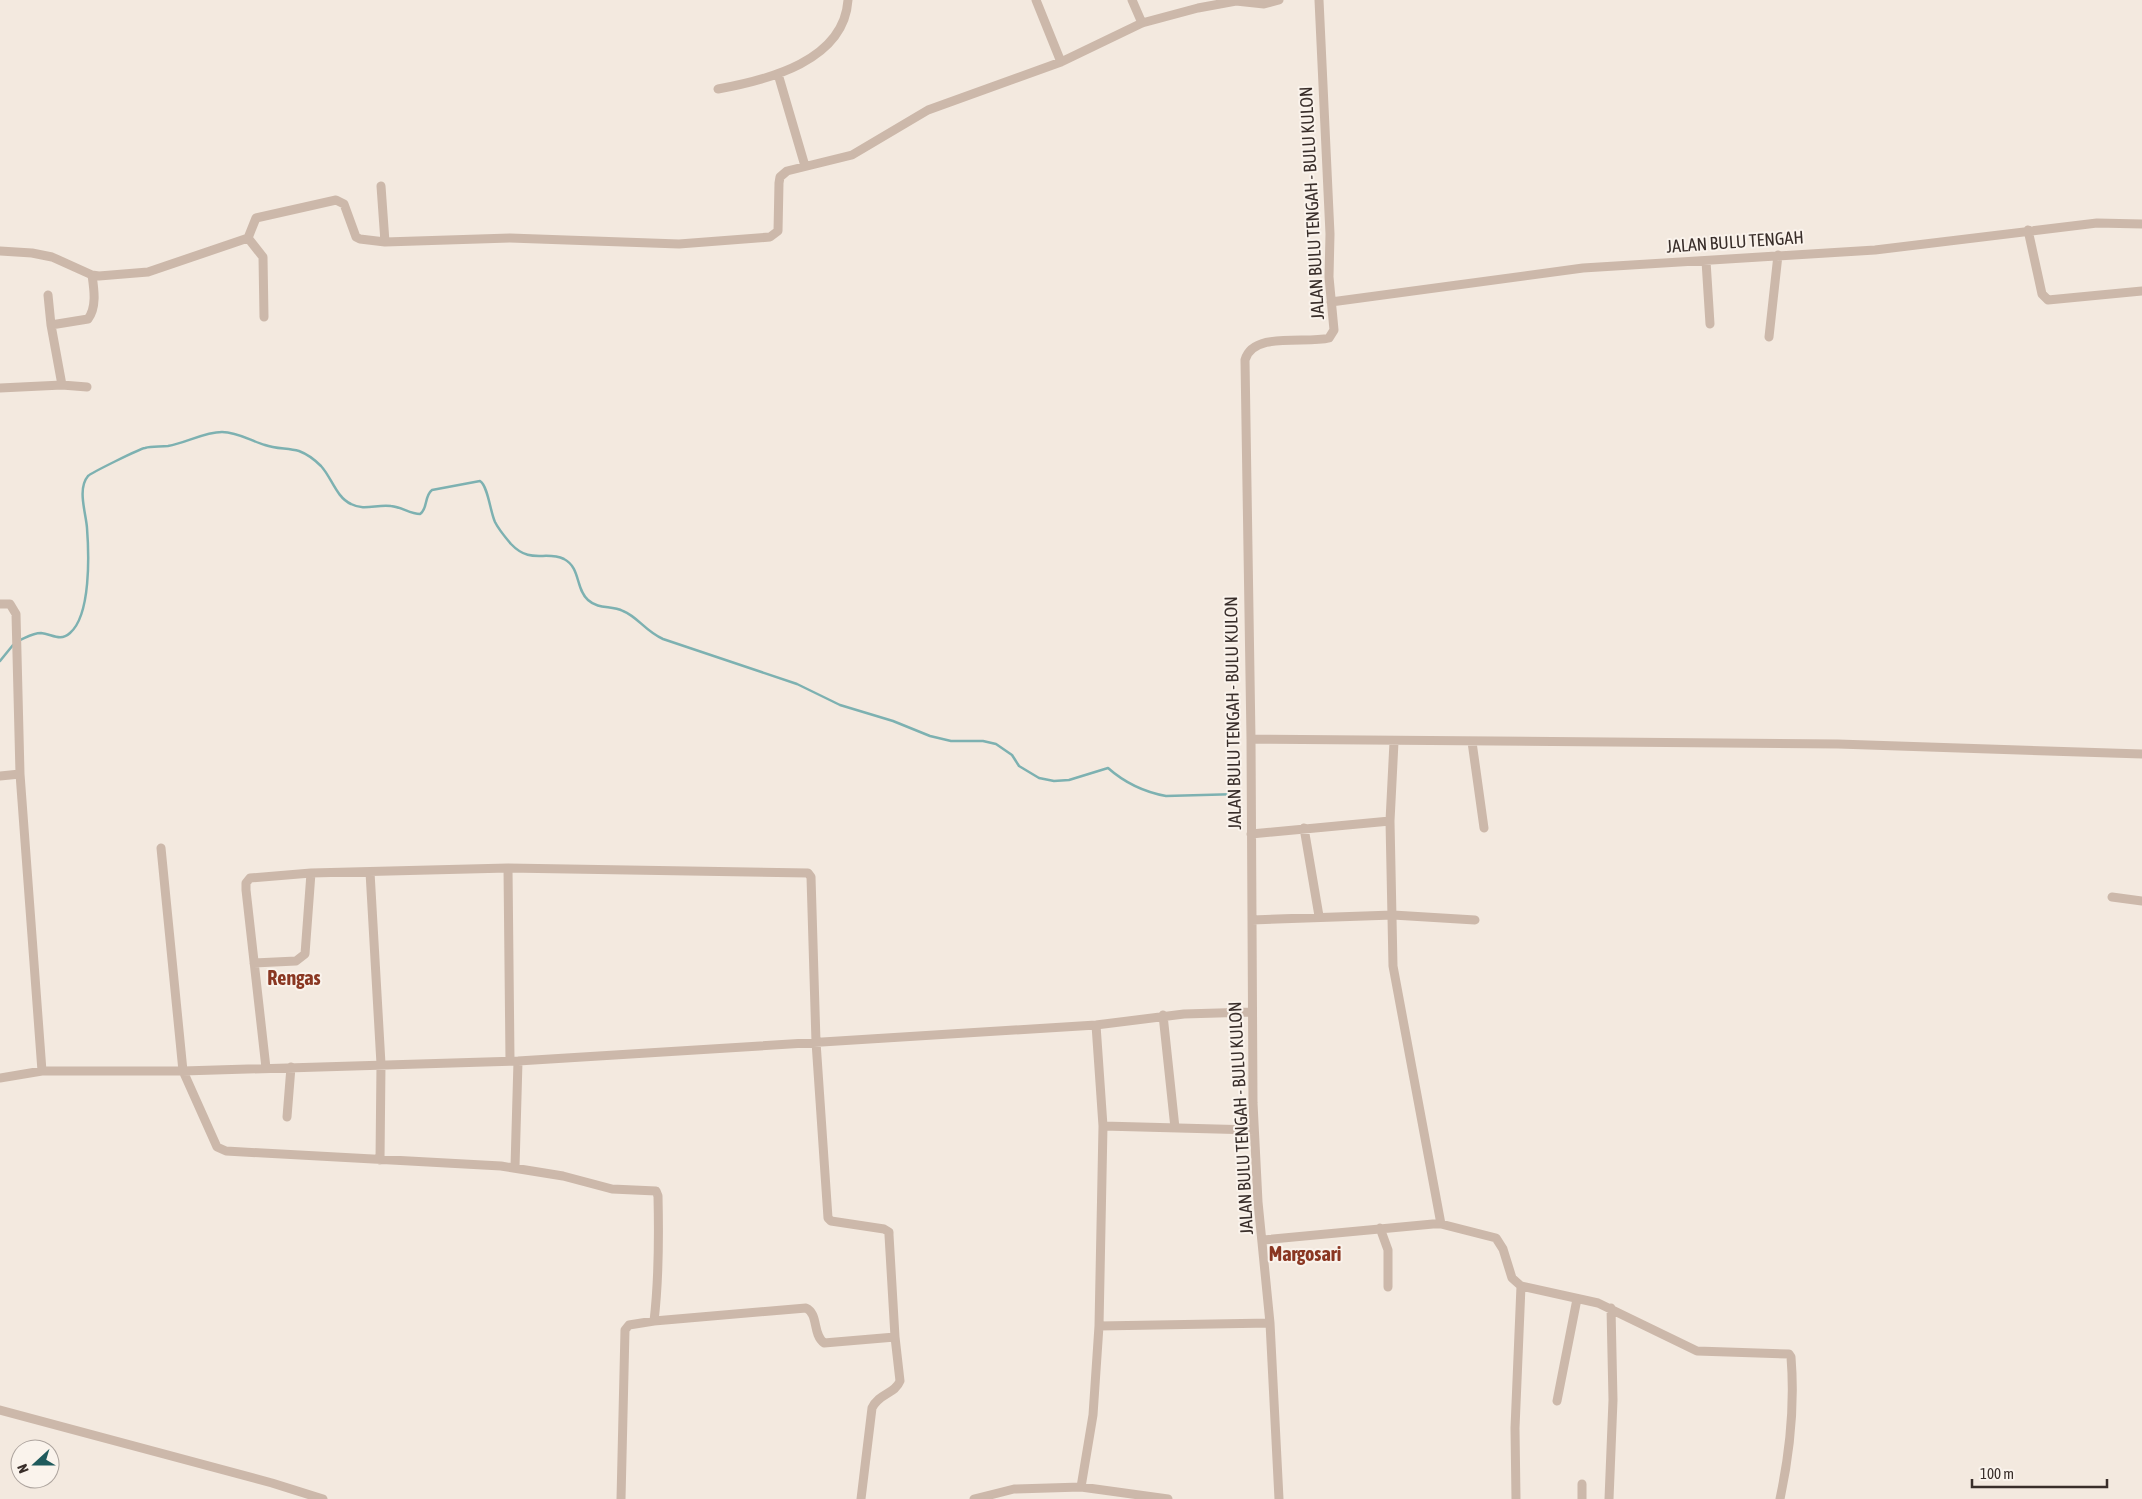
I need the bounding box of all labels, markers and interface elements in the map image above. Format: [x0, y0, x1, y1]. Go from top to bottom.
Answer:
street label: JALAN BULU TENGAH - BULU KULON [1295, 86, 1328, 320]
street label: JALAN BULU TENGAH [1666, 226, 1804, 257]
street label: JALAN BULU TENGAH - BULU KULON [1220, 596, 1245, 830]
district label: Rengas [267, 966, 321, 989]
street label: JALAN BULU TENGAH - BULU KULON [1224, 1001, 1257, 1235]
district label: Margosari [1269, 1242, 1341, 1265]
north arrow [10, 1439, 60, 1489]
scale bar [1972, 1456, 2107, 1488]
text: N [14, 1462, 32, 1475]
text: 100 m [1980, 1465, 2014, 1482]

